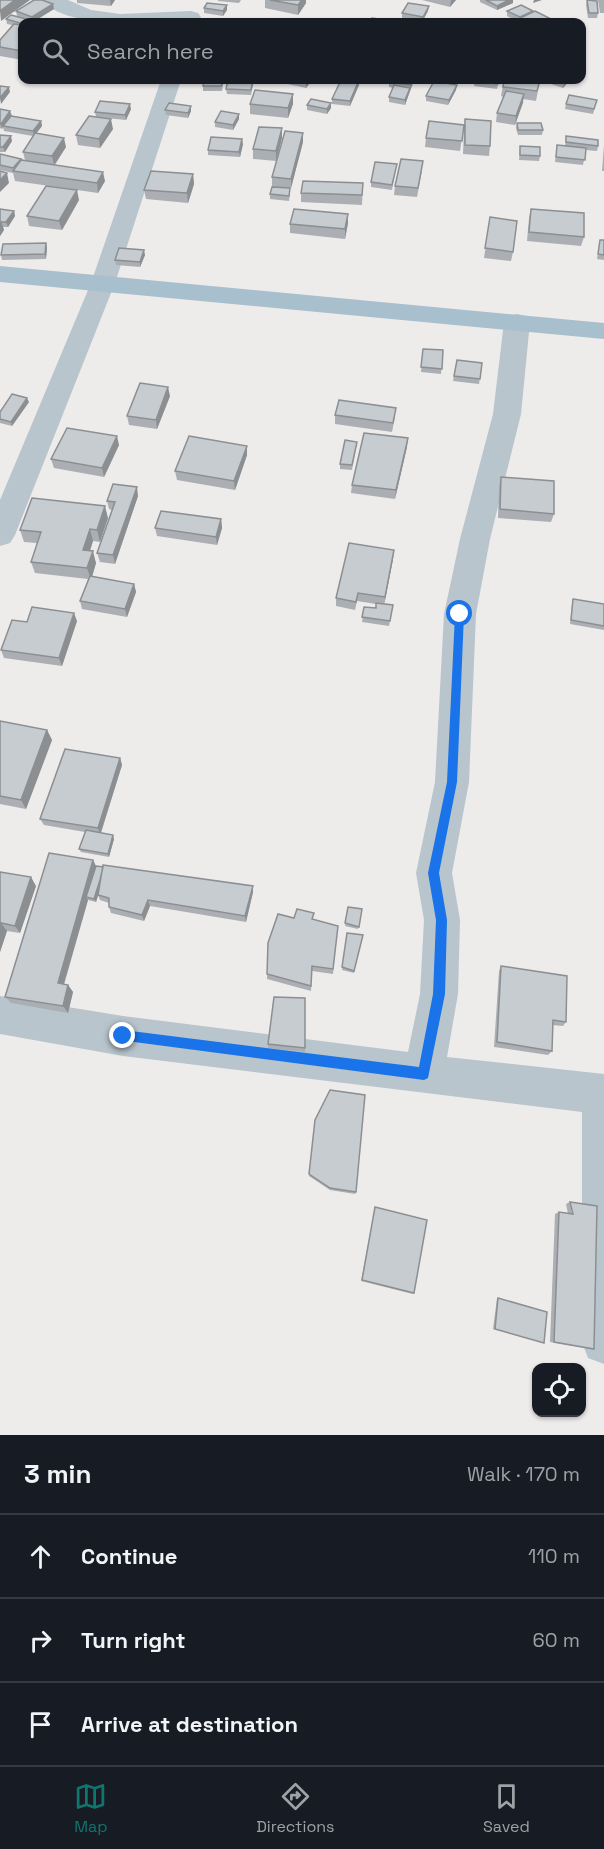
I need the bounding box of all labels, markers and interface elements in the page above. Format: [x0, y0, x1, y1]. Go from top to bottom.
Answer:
search box [18, 18, 586, 84]
icon: search [39, 35, 72, 68]
text: Search here [87, 37, 214, 65]
route start [446, 600, 472, 626]
route end [109, 1022, 135, 1048]
map controls [532, 1363, 586, 1417]
button: locate [532, 1363, 586, 1417]
text: 3 min [24, 1457, 92, 1491]
text: Walk · 170 m [467, 1461, 580, 1487]
icon: ahead [24, 1540, 57, 1573]
text: Continue [81, 1542, 177, 1570]
text: 110 m [528, 1543, 580, 1569]
icon: right [24, 1624, 57, 1657]
text: Turn right [81, 1626, 186, 1654]
text: 60 m [533, 1627, 580, 1653]
icon: arrive [24, 1708, 57, 1741]
text: Arrive at destination [81, 1710, 298, 1738]
tab: Map [74, 1780, 108, 1837]
tab: Directions [256, 1780, 335, 1837]
tab: Saved [483, 1780, 530, 1837]

